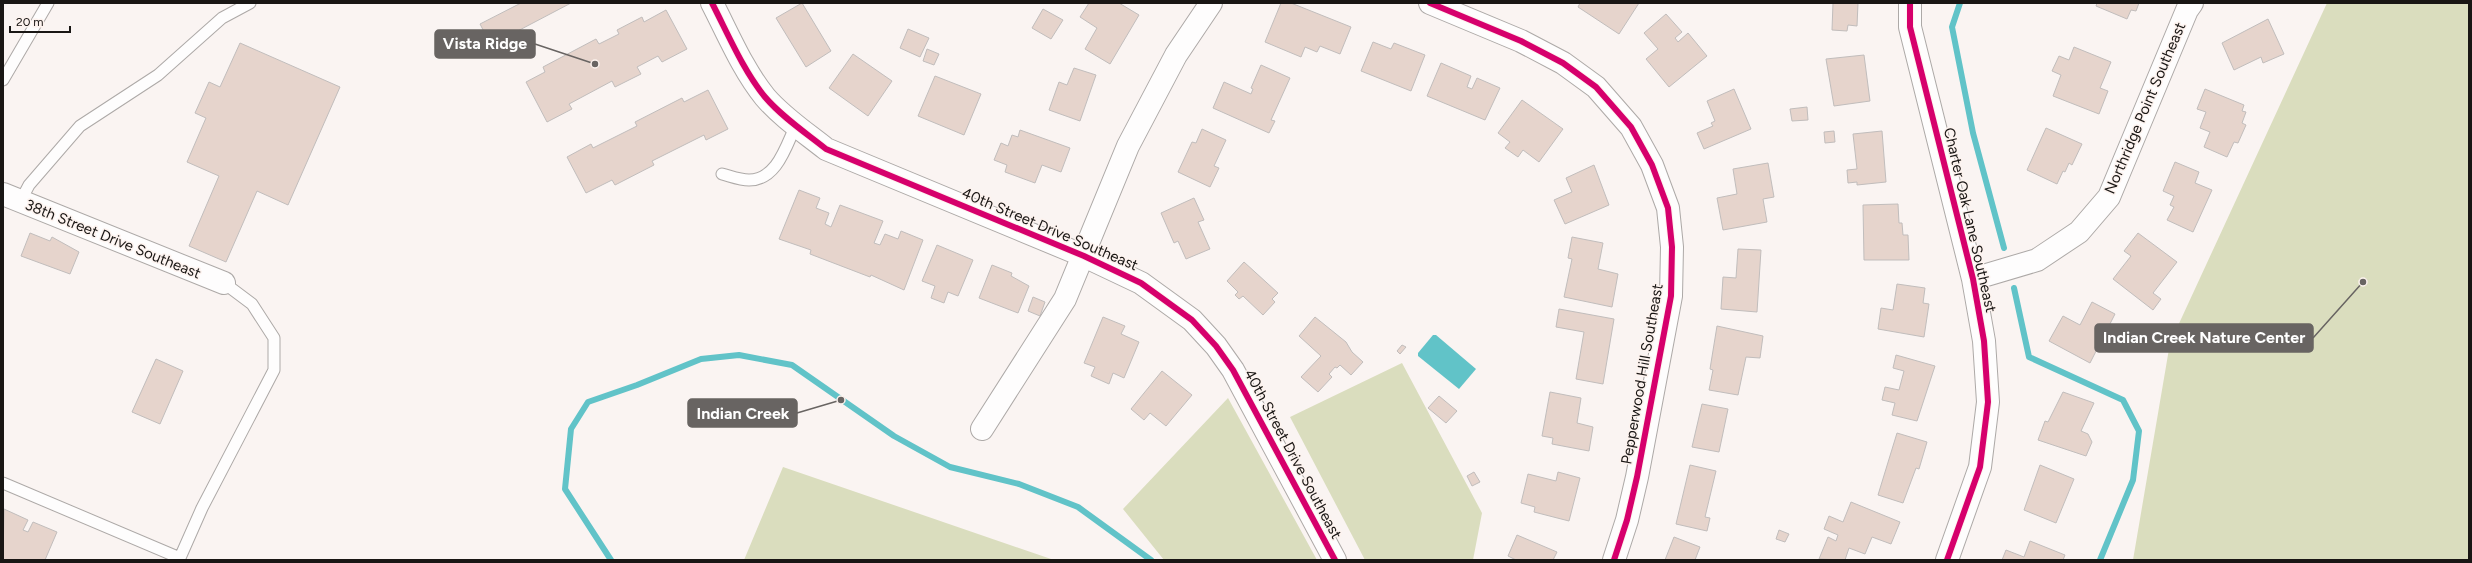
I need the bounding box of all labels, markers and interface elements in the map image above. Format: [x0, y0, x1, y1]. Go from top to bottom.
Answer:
scale bar [10, 8, 70, 34]
text: 20 m [16, 15, 44, 29]
street label: Northridge Point Southeast [2101, 19, 2190, 197]
callout: Vista Ridge [435, 30, 535, 58]
text: Vista Ridge [443, 34, 527, 53]
street label: Charter Oak Lane Southeast [1940, 126, 2000, 315]
street label: 40th Street Drive Southeast [959, 184, 1141, 274]
street label: 38th Street Drive Southeast [22, 195, 204, 283]
street label: Pepperwood Hill Southeast [1617, 282, 1667, 466]
callout: Indian Creek Nature Center [2095, 324, 2313, 352]
text: Indian Creek Nature Center [2103, 328, 2305, 347]
street label: 40th Street Drive Southeast [1241, 366, 1346, 542]
callout: Indian Creek [688, 399, 797, 427]
text: Indian Creek [697, 404, 790, 423]

